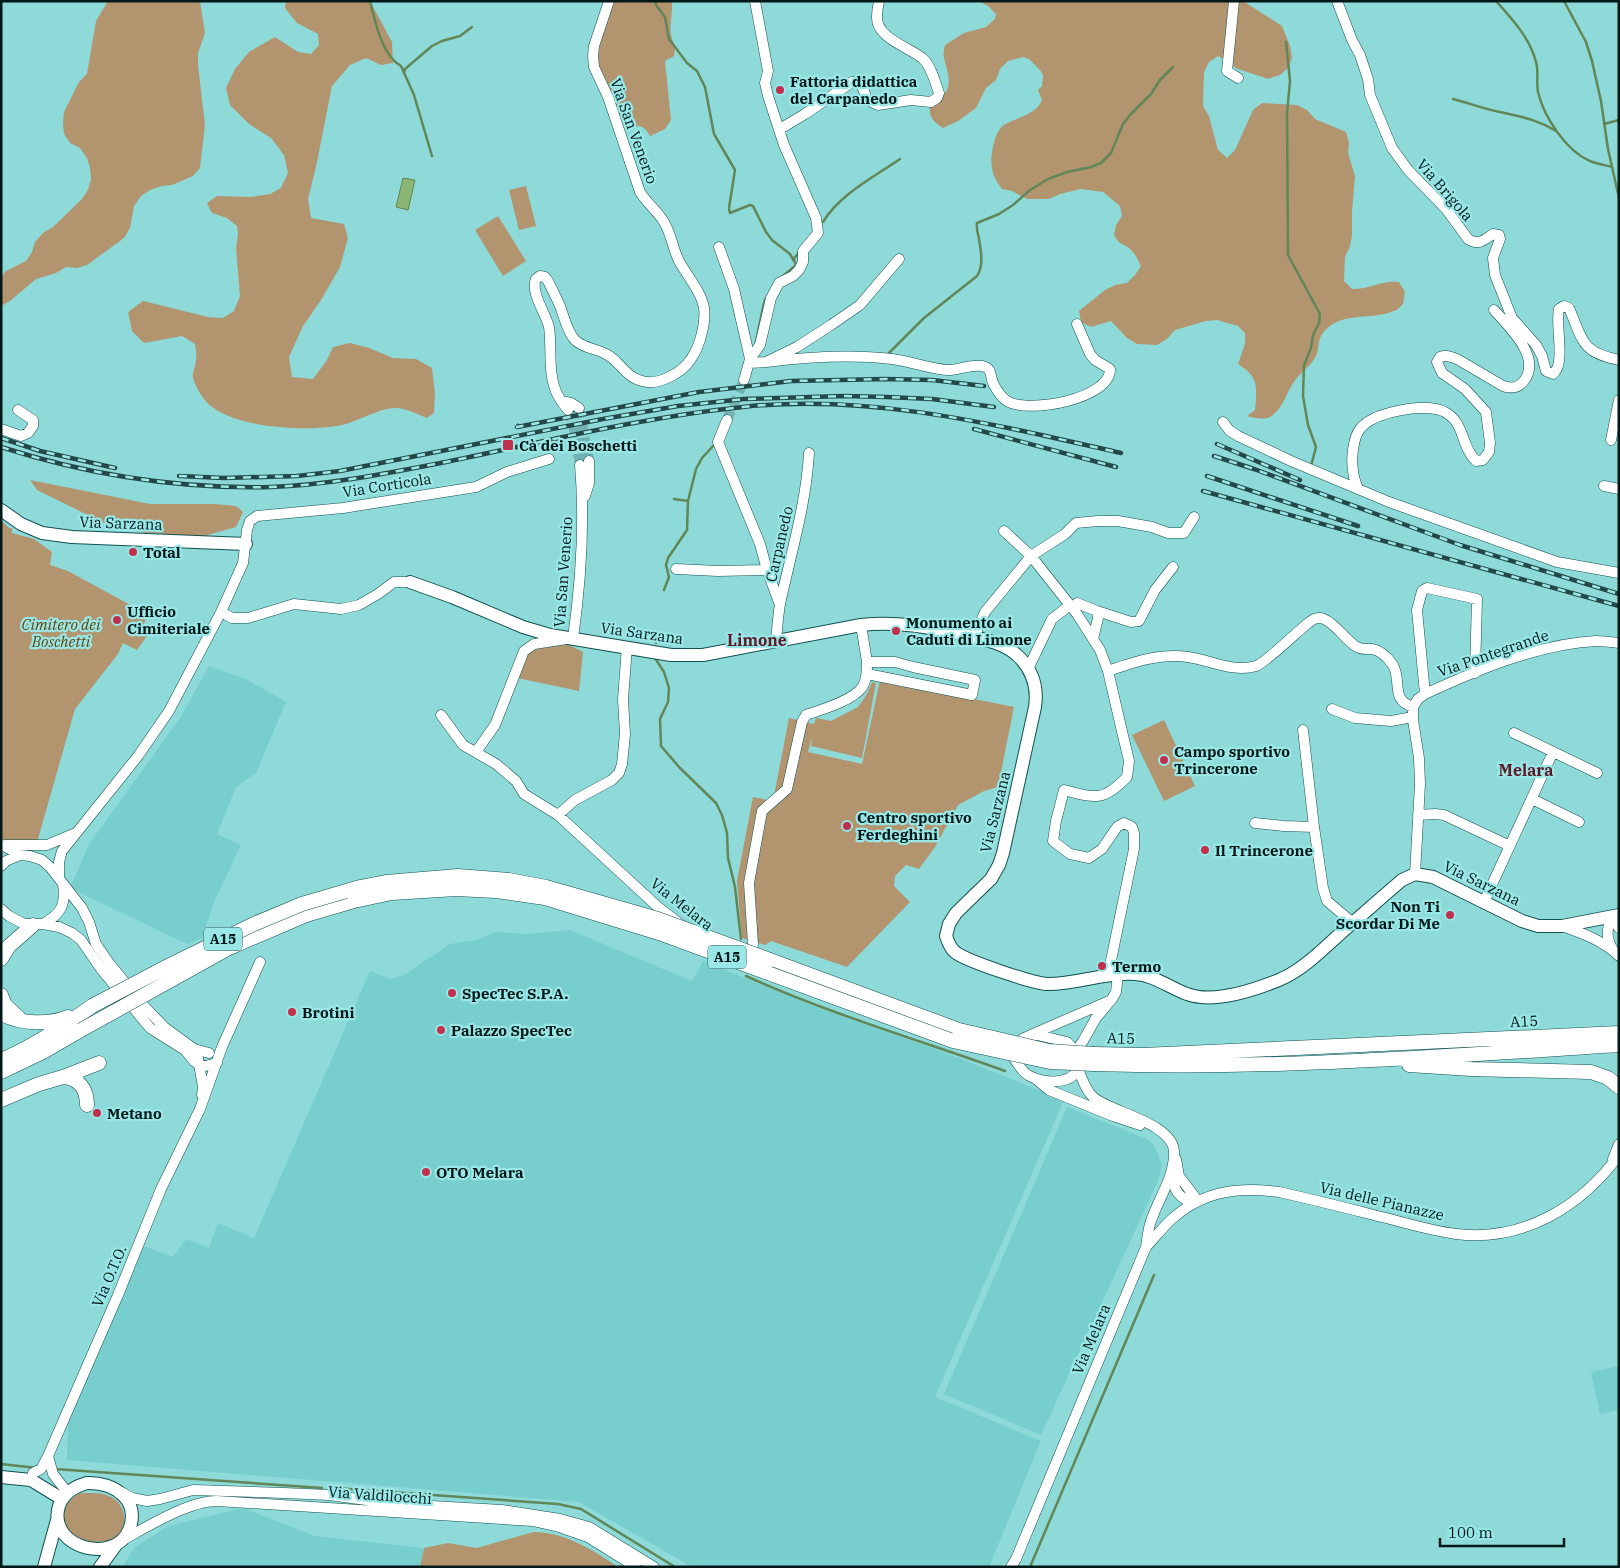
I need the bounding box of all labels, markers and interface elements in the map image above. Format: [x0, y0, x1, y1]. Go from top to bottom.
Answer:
place label: Fattoria didattica del Carpanedo [790, 72, 918, 108]
street label: Via San Venerio [606, 76, 662, 186]
marker: Fattoria didattica del Carpanedo [774, 84, 786, 96]
street label: Via Brigola [1413, 155, 1477, 225]
place label: Cà dei Boschetti [519, 436, 637, 455]
marker: Cà dei Boschetti [501, 438, 515, 452]
street label: Via Corticola [341, 469, 433, 501]
street label: Carpanedo [761, 504, 797, 584]
street label: Via Sarzana [79, 512, 163, 534]
street label: Via San Venerio [550, 516, 576, 628]
place label: Total [143, 543, 181, 562]
marker: Total [127, 546, 139, 558]
place label: Ufficio Cimiteriale [127, 602, 210, 638]
place label: Monumento ai Caduti di Limone [906, 613, 1032, 649]
marker: Ufficio Cimiteriale [111, 614, 123, 626]
park label: Cimitero dei Boschetti [22, 615, 101, 651]
street label: Via Sarzana [599, 618, 685, 648]
marker: Monumento ai Caduti di Limone [890, 625, 902, 637]
street label: Via Pontegrande [1435, 625, 1551, 681]
district label: Limone [727, 630, 787, 650]
place label: Campo sportivo Trincerone [1174, 742, 1290, 778]
marker: Campo sportivo Trincerone [1158, 754, 1170, 766]
district label: Melara [1499, 760, 1553, 780]
street label: Via Sarzana [976, 769, 1014, 855]
place label: Centro sportivo Ferdeghini [857, 808, 972, 844]
marker: Centro sportivo Ferdeghini [841, 820, 853, 832]
place label: Il Trincerone [1215, 841, 1313, 860]
marker: Il Trincerone [1199, 844, 1211, 856]
street label: Via Sarzana [1440, 856, 1524, 910]
street label: Via Melara [647, 874, 717, 934]
place label: Non Ti Scordar Di Me [1336, 897, 1440, 933]
marker: Non Ti Scordar Di Me [1444, 909, 1456, 921]
road number: A15 [204, 928, 242, 951]
road number: A15 [708, 946, 746, 969]
place label: Termo [1112, 957, 1161, 976]
marker: Termo [1096, 960, 1108, 972]
place label: SpecTec S.P.A. [462, 984, 568, 1003]
marker: SpecTec S.P.A. [446, 987, 458, 999]
place label: Brotini [302, 1003, 354, 1022]
marker: Brotini [286, 1006, 298, 1018]
street label: A15 [1509, 1011, 1539, 1031]
place label: Palazzo SpecTec [451, 1021, 572, 1040]
marker: Palazzo SpecTec [435, 1024, 447, 1036]
street label: A15 [1107, 1028, 1135, 1048]
place label: Metano [107, 1104, 162, 1123]
marker: Metano [91, 1107, 103, 1119]
place label: OTO Melara [436, 1163, 524, 1182]
marker: OTO Melara [420, 1166, 432, 1178]
street label: Via delle Pianazze [1318, 1177, 1446, 1225]
street label: Via O.T.O. [87, 1242, 131, 1310]
street label: Via Melara [1068, 1301, 1114, 1377]
street label: Via Valdilocchi [327, 1482, 433, 1508]
scale bar [1440, 1516, 1564, 1548]
text: 100 m [1448, 1523, 1493, 1542]

